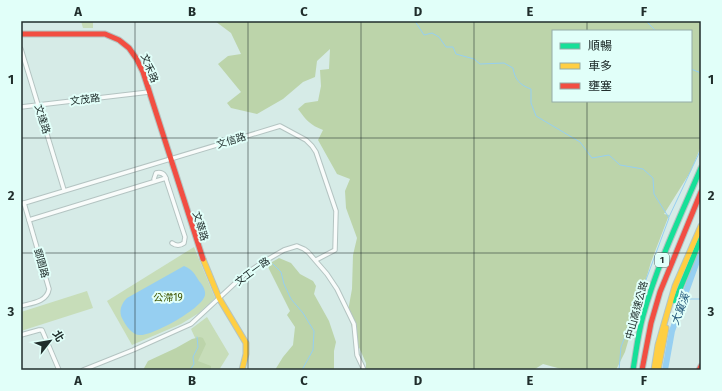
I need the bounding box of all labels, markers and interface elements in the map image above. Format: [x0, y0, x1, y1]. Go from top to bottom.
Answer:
text: A [73, 4, 82, 19]
text: B [188, 4, 196, 19]
text: C [300, 4, 308, 19]
text: D [414, 4, 423, 19]
text: E [527, 4, 534, 19]
text: F [641, 4, 648, 19]
legend [552, 30, 692, 102]
text: 順暢 [588, 39, 612, 53]
street label: 文禾路 [138, 52, 160, 85]
text: 車多 [588, 59, 612, 73]
text: 1 [8, 72, 14, 87]
text: 1 [708, 72, 714, 87]
text: 壅塞 [588, 79, 612, 93]
street label: 文茂路 [70, 92, 101, 108]
street label: 文達路 [32, 103, 52, 135]
street label: 文信路 [215, 131, 247, 151]
text: 2 [8, 188, 15, 203]
text: 2 [708, 188, 715, 203]
street label: 文華路 [190, 210, 210, 242]
street label: 郵園路 [31, 247, 51, 279]
road number: 1 [655, 253, 669, 267]
street label: 文工一路 [233, 255, 272, 288]
street label: 中山高速公路 [623, 280, 651, 341]
water label: 大窠溪 [669, 290, 693, 327]
park label: 公滯19 [153, 292, 183, 304]
text: 3 [7, 304, 15, 319]
text: 3 [707, 304, 715, 319]
north arrow [30, 321, 70, 361]
text: 北 [50, 328, 67, 344]
text: A [73, 373, 82, 388]
text: B [188, 373, 196, 388]
text: C [300, 373, 308, 388]
text: D [414, 373, 423, 388]
text: E [527, 373, 534, 388]
text: F [641, 373, 648, 388]

